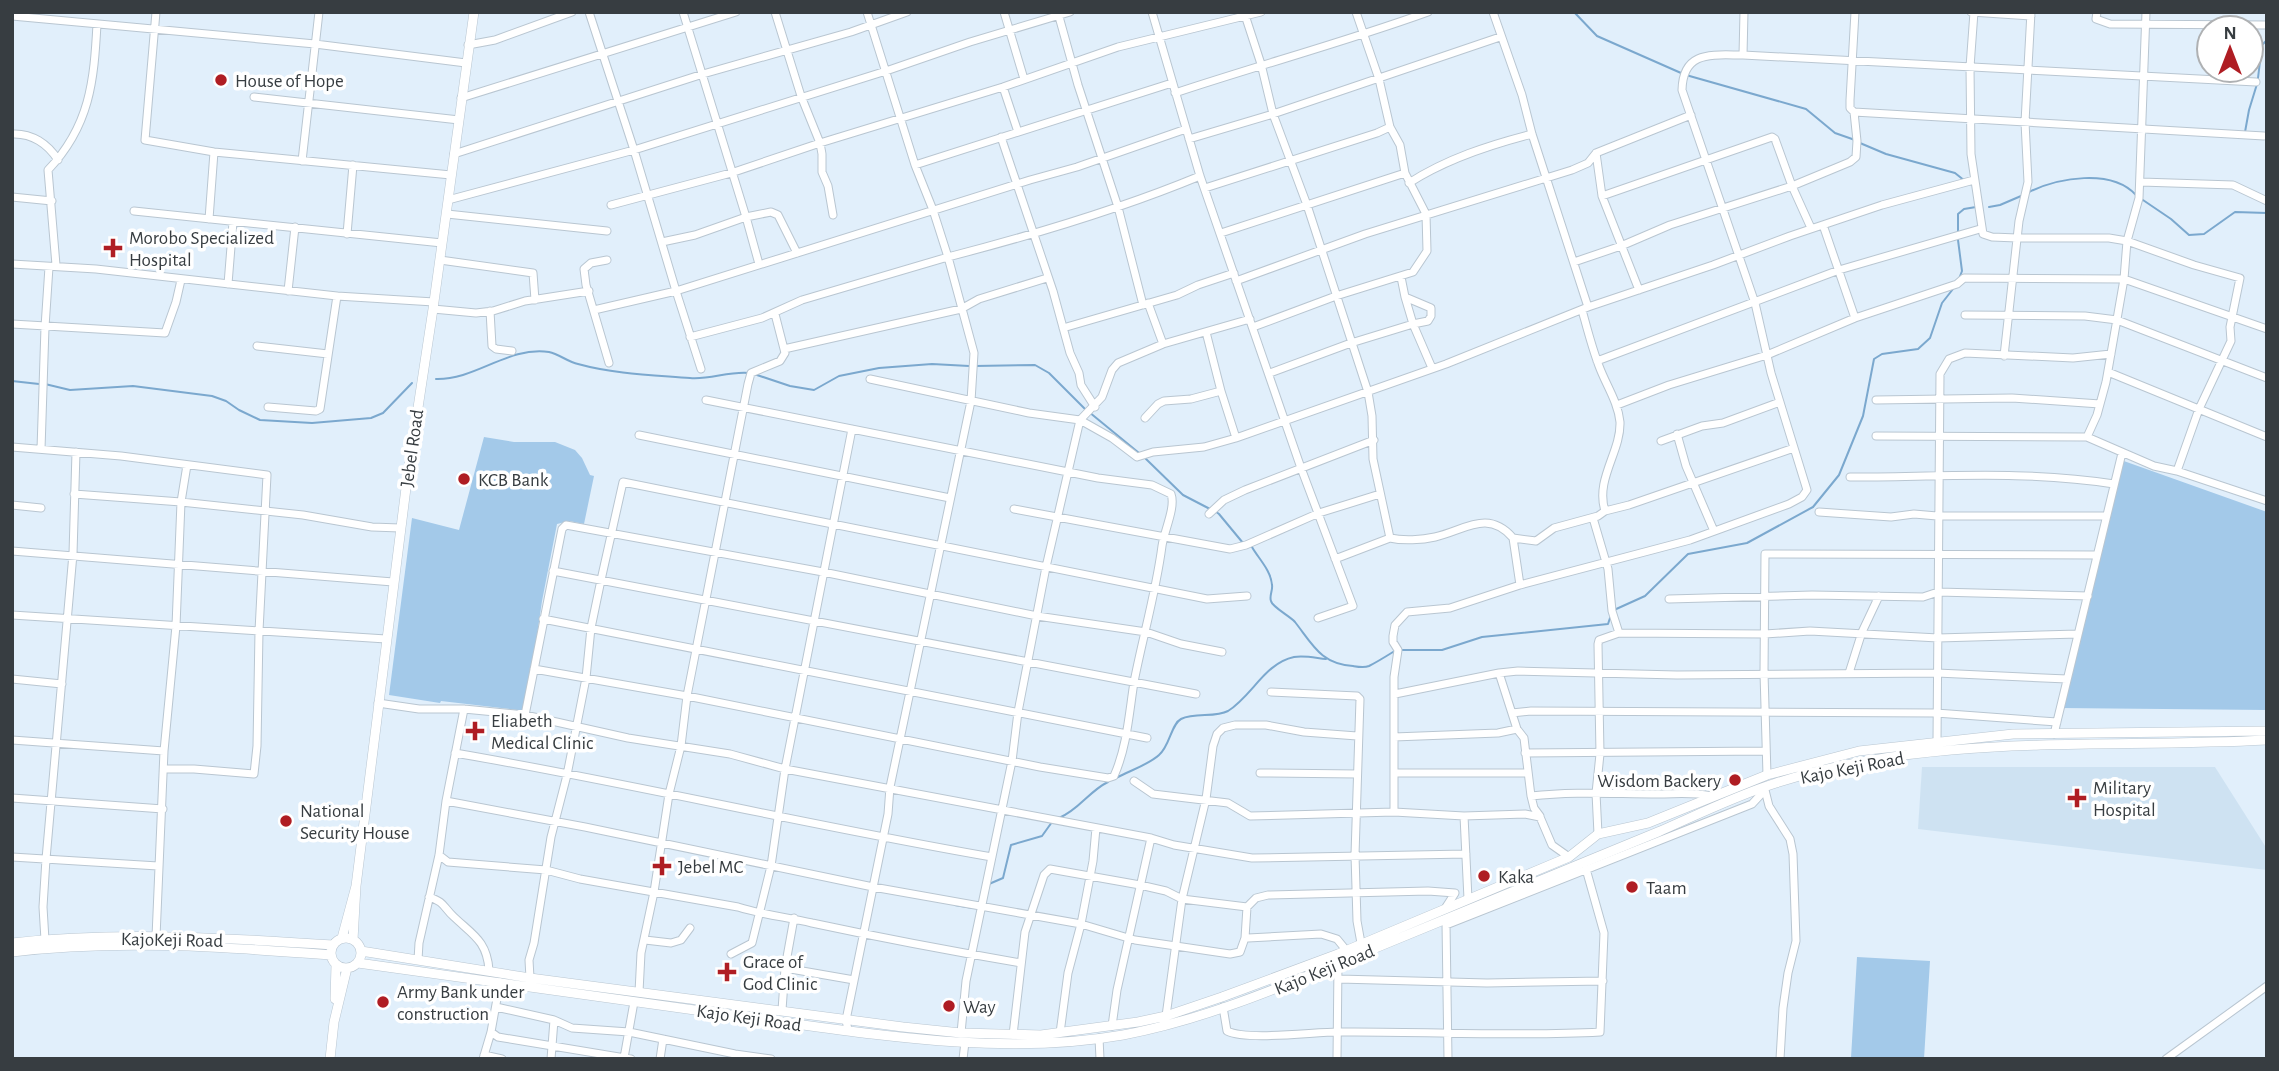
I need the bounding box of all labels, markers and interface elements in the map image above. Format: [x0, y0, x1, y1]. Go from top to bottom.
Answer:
north arrow [2195, 14, 2265, 84]
text: N [2223, 24, 2237, 43]
marker: House of Hope [213, 72, 229, 88]
place label: House of Hope [235, 72, 344, 91]
place label: Morobo Specialized Hospital [129, 229, 274, 270]
marker: Morobo Specialized Hospital [103, 238, 123, 258]
street label: Jebel Road [398, 408, 427, 488]
marker: KCB Bank [456, 471, 472, 487]
place label: KCB Bank [478, 471, 549, 490]
place label: Eliabeth Medical Clinic [491, 712, 593, 753]
marker: Eliabeth Medical Clinic [465, 721, 485, 741]
street label: Kajo Keji Road [1799, 749, 1906, 788]
place label: Wisdom Backery [1597, 772, 1721, 791]
marker: Wisdom Backery [1727, 772, 1743, 788]
place label: Military Hospital [2093, 779, 2156, 820]
marker: Military Hospital [2067, 788, 2087, 808]
place label: National Security House [300, 802, 410, 843]
marker: National Security House [278, 813, 294, 829]
marker: Jebel MC [652, 856, 672, 876]
place label: Jebel MC [678, 858, 744, 877]
marker: Kaka [1476, 868, 1492, 884]
place label: Kaka [1498, 868, 1534, 887]
marker: Taam [1624, 879, 1640, 895]
place label: Taam [1646, 879, 1687, 898]
street label: KajoKeji Road [121, 930, 223, 951]
street label: Kajo Keji Road [1272, 942, 1377, 999]
place label: Grace of God Clinic [743, 953, 817, 994]
marker: Grace of God Clinic [717, 962, 737, 982]
place label: Army Bank under construction [397, 983, 524, 1024]
marker: Army Bank under construction [375, 994, 391, 1010]
marker: Way [941, 998, 957, 1014]
place label: Way [963, 998, 996, 1017]
street label: Kajo Keji Road [695, 1002, 803, 1035]

